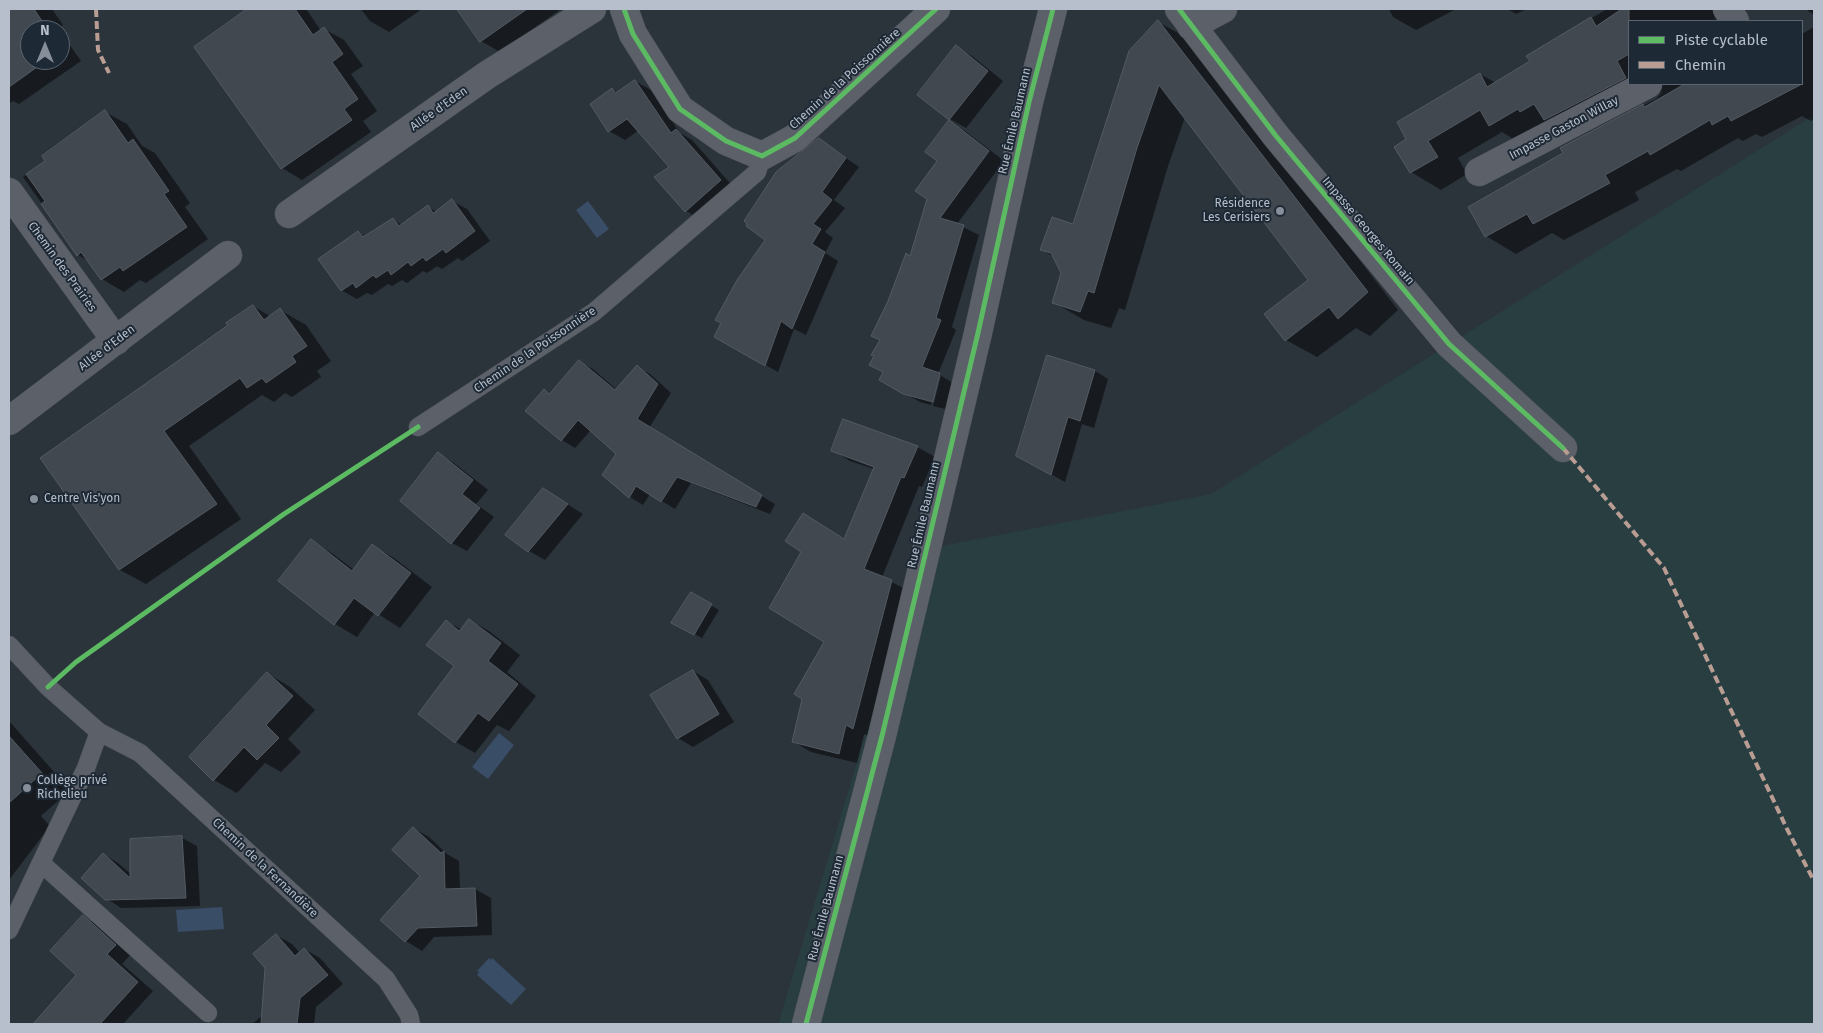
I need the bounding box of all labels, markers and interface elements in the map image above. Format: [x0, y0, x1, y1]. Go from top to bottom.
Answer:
north arrow [20, 20, 70, 70]
legend [1628, 20, 1803, 85]
text: N [40, 22, 50, 39]
street label: Chemin de la Poissonnière [787, 25, 903, 133]
text: Piste cyclable [1675, 31, 1768, 49]
text: Chemin [1675, 56, 1726, 74]
street label: Rue Émile Baumann [996, 66, 1034, 176]
street label: Allée d'Eden [407, 84, 471, 134]
street label: Impasse Gaston Willay [1507, 93, 1621, 163]
street label: Impasse Georges Romain [1319, 174, 1417, 288]
place label: Résidence Les Cerisiers [1202, 197, 1270, 225]
marker: Résidence Les Cerisiers [1274, 205, 1286, 217]
street label: Chemin des Prairies [25, 219, 99, 315]
street label: Chemin de la Poissonnière [471, 304, 599, 396]
street label: Allée d'Eden [76, 322, 138, 374]
street label: Rue Émile Baumann [905, 460, 943, 570]
place label: Centre Vis'yon [44, 492, 120, 506]
marker: Centre Vis'yon [28, 493, 40, 505]
place label: Collège privé Richelieu [37, 774, 107, 802]
marker: Collège privé Richelieu [21, 782, 33, 794]
street label: Chemin de la Fernandière [209, 815, 321, 921]
street label: Rue Émile Baumann [805, 854, 847, 962]

